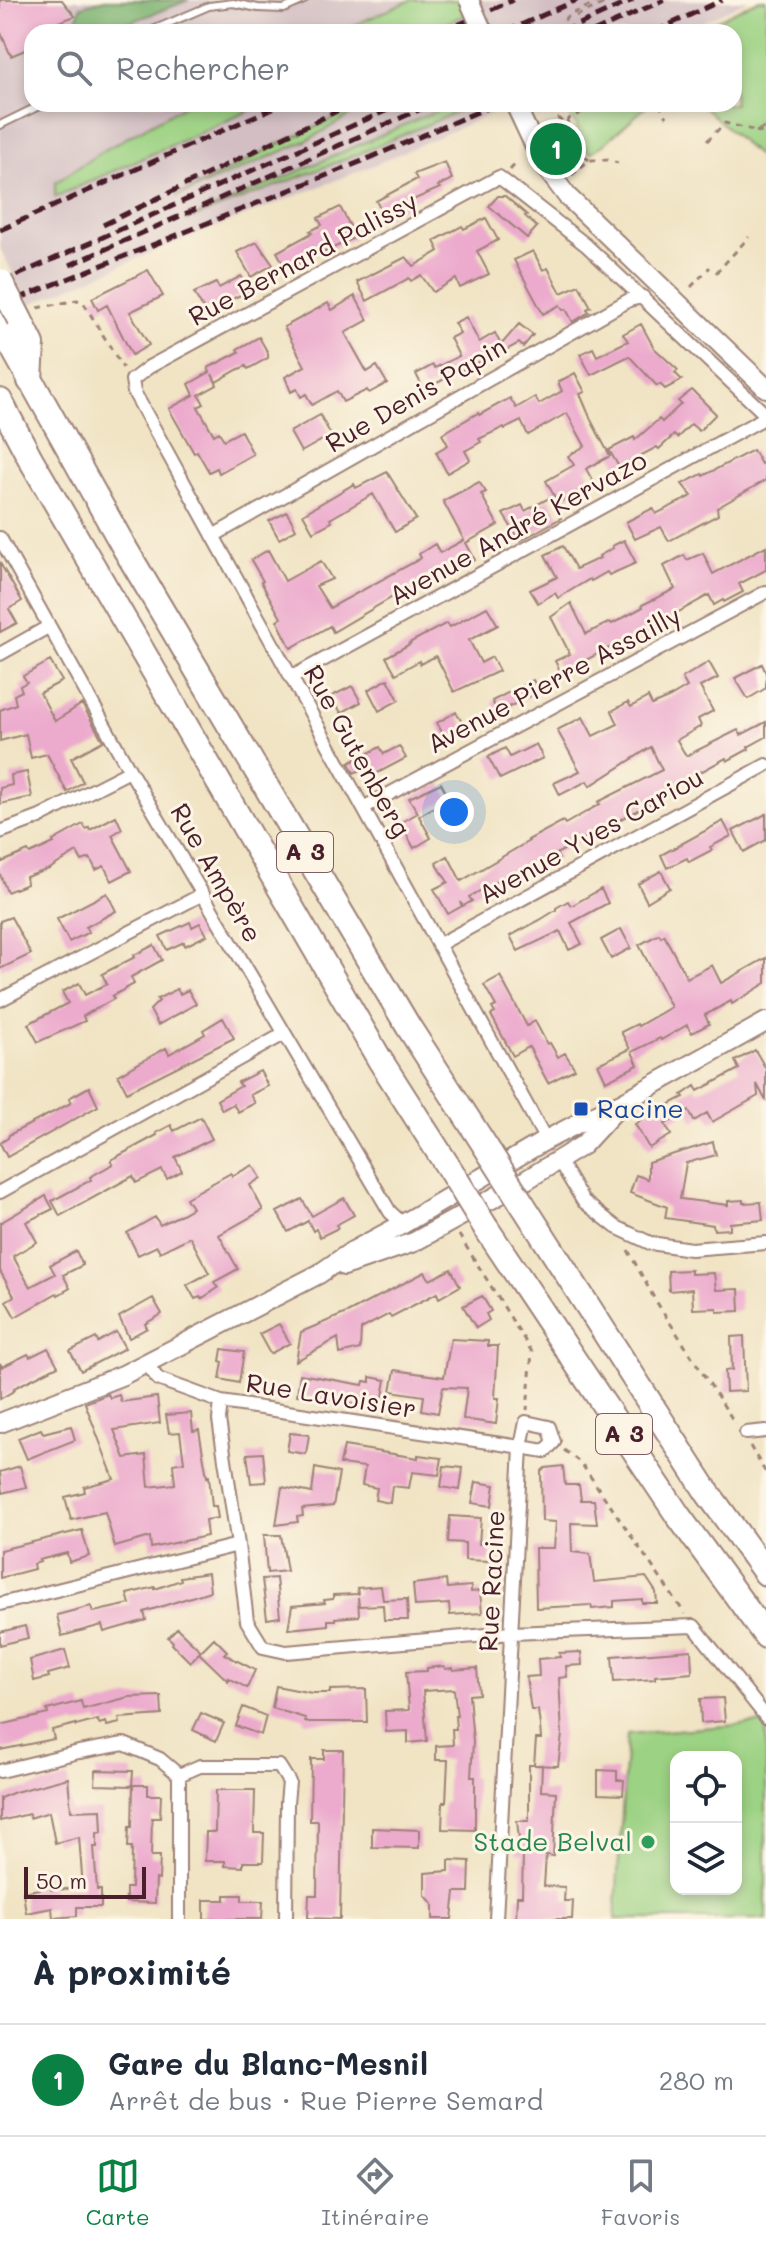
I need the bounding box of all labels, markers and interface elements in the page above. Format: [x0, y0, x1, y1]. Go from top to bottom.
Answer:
search box [24, 24, 742, 112]
icon: search [52, 46, 96, 90]
text: Rechercher [116, 48, 290, 88]
pin: 1 [530, 119, 582, 179]
street label: Rue Bernard Palissy [182, 183, 423, 333]
street label: Rue Denis Papin [319, 329, 512, 460]
street label: Avenue André Kervazo [383, 442, 652, 612]
street label: Avenue Pierre Assailly [421, 598, 686, 761]
street label: Rue Gutenberg [297, 659, 419, 843]
street label: Avenue Yves Cariou [472, 759, 709, 911]
your location [434, 792, 474, 832]
street label: Rue Ampère [163, 797, 270, 948]
road number: A 3 [277, 832, 333, 872]
place label: Racine [597, 1091, 684, 1125]
marker: Racine [572, 1100, 590, 1118]
street label: Rue Lavoisier [244, 1365, 419, 1425]
road number: A 3 [596, 1414, 652, 1454]
street label: Rue Racine [470, 1509, 512, 1653]
map controls [670, 1751, 742, 1895]
button: locate [670, 1751, 742, 1823]
button: layers [670, 1823, 742, 1895]
place label: Stade Belval [474, 1824, 632, 1858]
marker: Stade Belval [639, 1833, 657, 1851]
scale bar [24, 1863, 146, 1899]
text: 50 m [36, 1866, 87, 1895]
text: À proximité [32, 1949, 231, 1994]
text: Gare du Blanc-Mesnil [108, 2043, 428, 2083]
text: 1 [52, 2063, 64, 2097]
text: 280 m [659, 2063, 734, 2097]
text: Arrêt de bus · Rue Pierre Semard [108, 2083, 543, 2117]
tab: Carte [86, 2154, 150, 2231]
tab: Itinéraire [321, 2154, 429, 2231]
tab: Favoris [601, 2154, 680, 2231]

